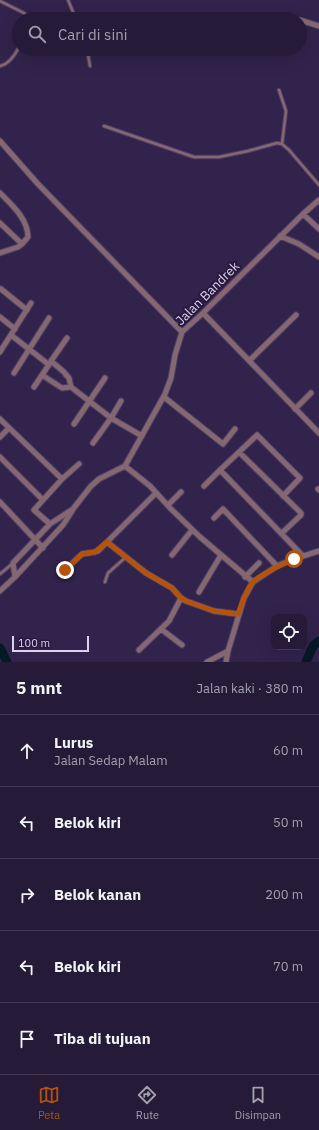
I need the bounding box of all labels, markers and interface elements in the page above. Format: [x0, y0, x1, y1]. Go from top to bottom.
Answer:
search box [12, 12, 307, 56]
icon: search [26, 23, 48, 45]
text: Cari di sini [58, 25, 127, 44]
street label: Jalan Bandrek [172, 258, 243, 329]
route start [285, 550, 303, 568]
route end [56, 561, 74, 579]
map controls [271, 614, 307, 650]
button: locate [271, 614, 307, 650]
scale bar [12, 634, 89, 653]
text: 100 m [18, 636, 50, 650]
text: 5 mnt [16, 677, 62, 699]
text: Jalan kaki · 380 m [196, 680, 303, 697]
text: Lurus [54, 733, 93, 752]
icon: ahead [16, 740, 38, 762]
text: 60 m [273, 742, 303, 759]
text: Jalan Sedap Malam [54, 752, 168, 769]
icon: left [16, 812, 38, 834]
text: Belok kiri [54, 813, 121, 832]
text: 50 m [273, 814, 303, 831]
icon: right [16, 884, 38, 906]
text: Belok kanan [54, 885, 141, 904]
text: 200 m [265, 886, 303, 903]
icon: left [16, 956, 38, 978]
text: Belok kiri [54, 957, 121, 976]
text: 70 m [273, 958, 303, 975]
icon: arrive [16, 1028, 38, 1050]
text: Tiba di tujuan [54, 1029, 151, 1048]
tab: Peta [38, 1084, 60, 1122]
tab: Rute [136, 1084, 159, 1122]
tab: Disimpan [235, 1084, 281, 1122]

